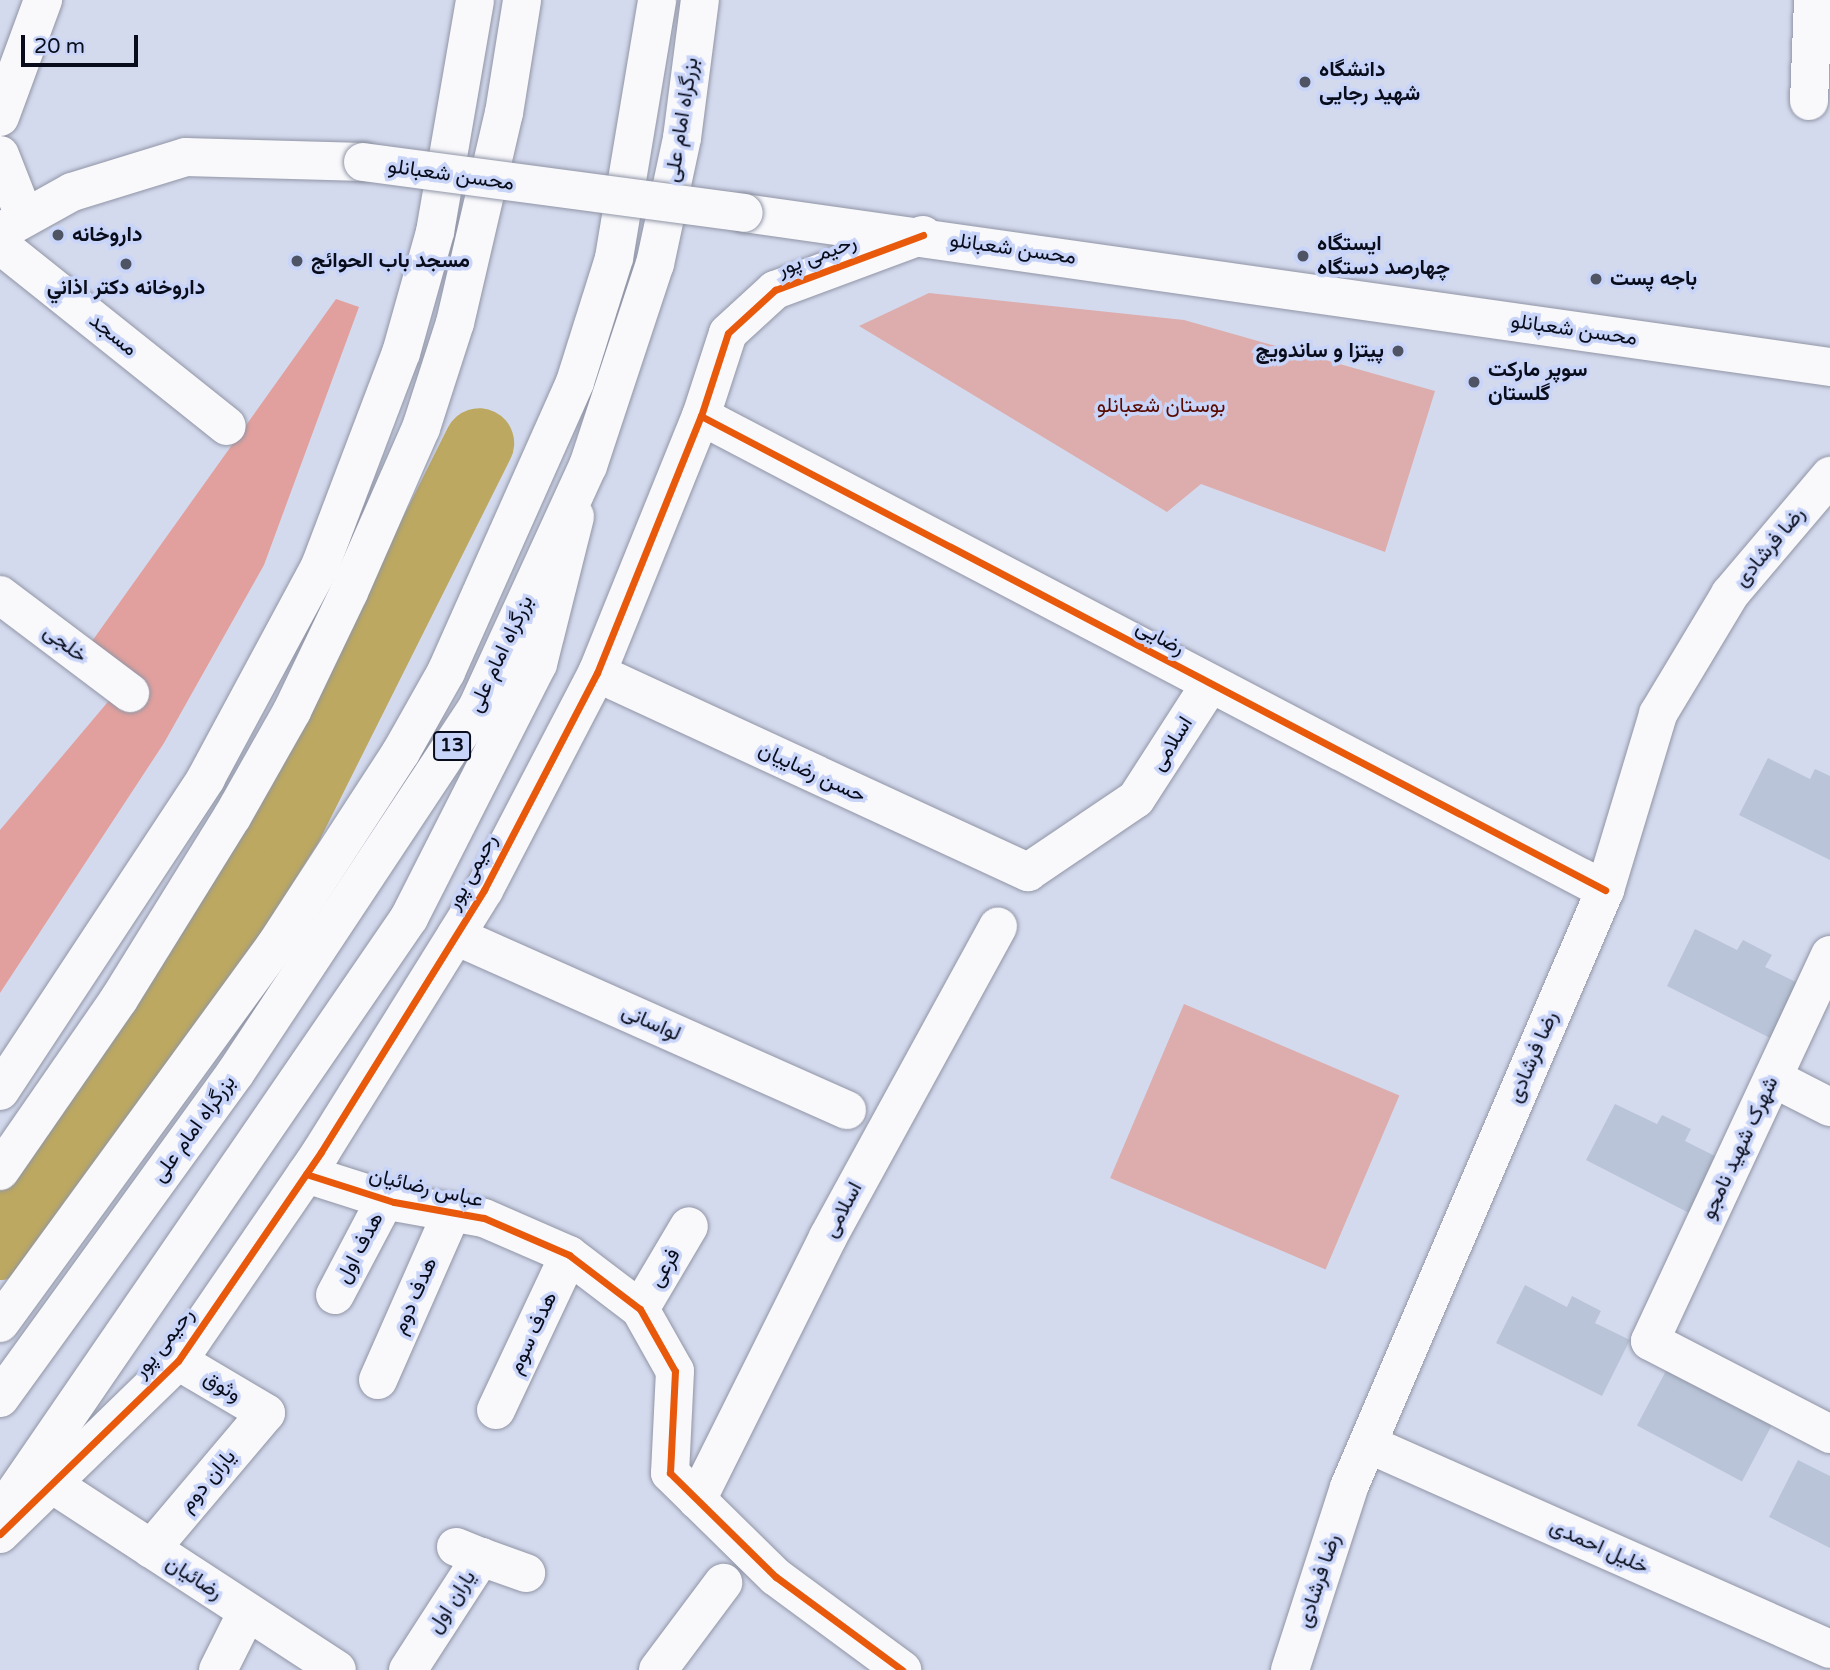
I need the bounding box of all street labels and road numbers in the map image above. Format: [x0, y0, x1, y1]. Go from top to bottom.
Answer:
street label: بزرگراه امام علی [660, 56, 704, 184]
street label: محسن شعبانلو [386, 154, 516, 196]
street label: محسن شعبانلو [948, 228, 1078, 270]
street label: رحیمی پور [774, 229, 860, 283]
street label: مسجد [84, 308, 142, 362]
street label: محسن شعبانلو [1509, 309, 1639, 351]
street label: رضا فرشادی [1729, 502, 1811, 592]
street label: بزرگراه امام علی [463, 592, 539, 716]
street label: رضایی [1131, 615, 1189, 661]
street label: خلجی [38, 619, 92, 669]
street label: اسلامی [1146, 712, 1198, 776]
road number: 13 [433, 730, 471, 762]
street label: حسن رضاییان [754, 737, 870, 809]
street label: رحیمی پور [441, 830, 503, 914]
street label: لواسانی [618, 999, 684, 1047]
street label: رضا فرشادی [1502, 1007, 1564, 1107]
street label: بزرگراه امام علی [147, 1071, 241, 1187]
street label: شهرک شهید نامجو [1696, 1073, 1784, 1223]
street label: عباس رضائیان [366, 1163, 486, 1213]
street label: اسلامی [818, 1178, 868, 1242]
street label: هدف اول [331, 1208, 389, 1288]
street label: فرعی [644, 1244, 686, 1292]
street label: هدف دوم [387, 1254, 443, 1338]
street label: هدف سوم [503, 1288, 563, 1378]
street label: رحیمی پور [128, 1303, 200, 1383]
street label: وثوق [199, 1366, 245, 1408]
street label: یاران دوم [174, 1444, 242, 1518]
street label: خلیل احمدی [1546, 1514, 1652, 1580]
street label: رضا فرشادی [1292, 1531, 1346, 1631]
street label: رضائیان [161, 1550, 227, 1606]
street label: یاران اول [422, 1566, 482, 1638]

